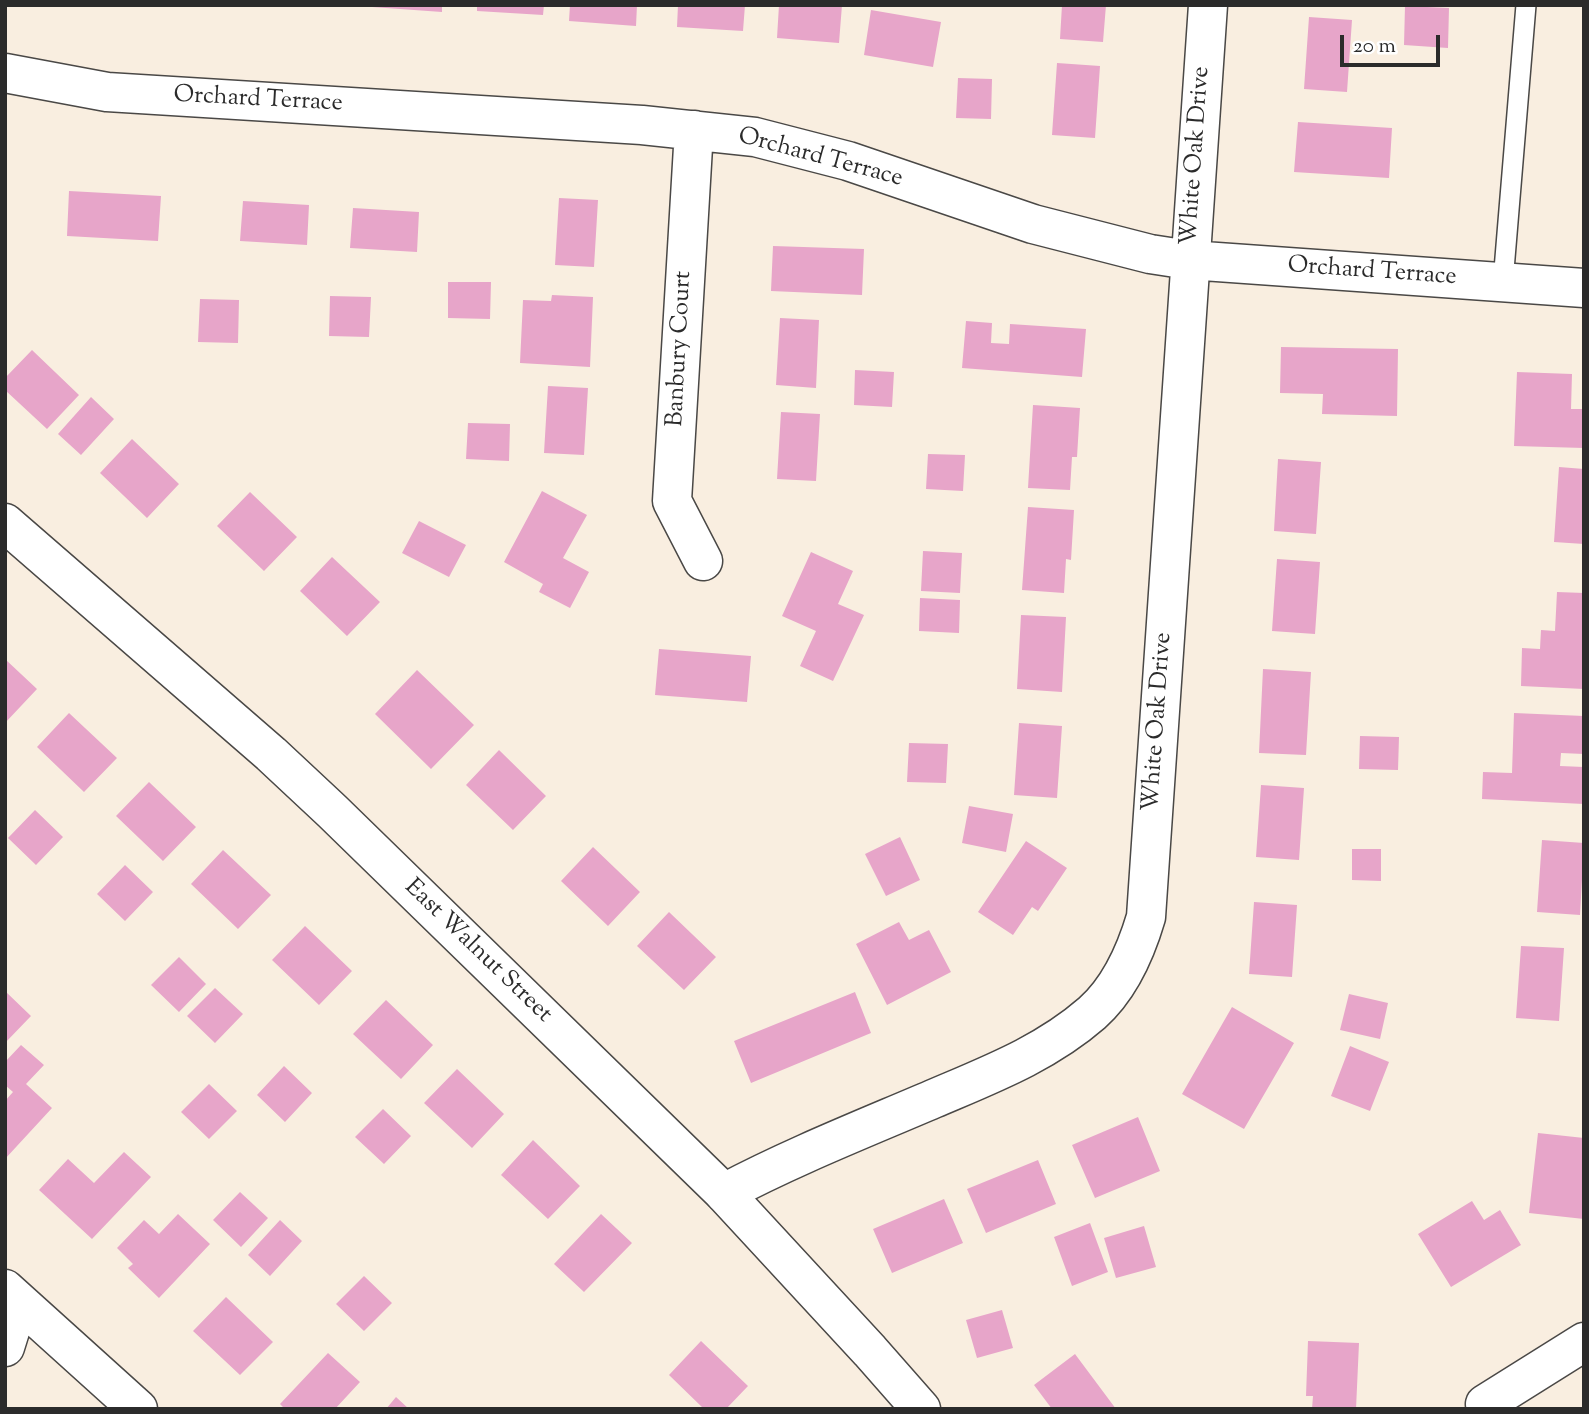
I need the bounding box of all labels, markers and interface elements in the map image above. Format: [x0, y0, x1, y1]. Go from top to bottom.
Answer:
scale bar [1344, 21, 1444, 65]
text: 20 m [1353, 32, 1396, 62]
street label: White Oak Drive [1176, 66, 1218, 246]
street label: Orchard Terrace [173, 82, 343, 120]
street label: Orchard Terrace [734, 123, 906, 195]
street label: Orchard Terrace [1287, 253, 1457, 293]
street label: Banbury Court [663, 270, 699, 428]
street label: White Oak Drive [1138, 632, 1180, 812]
street label: East Walnut Street [397, 874, 557, 1030]

